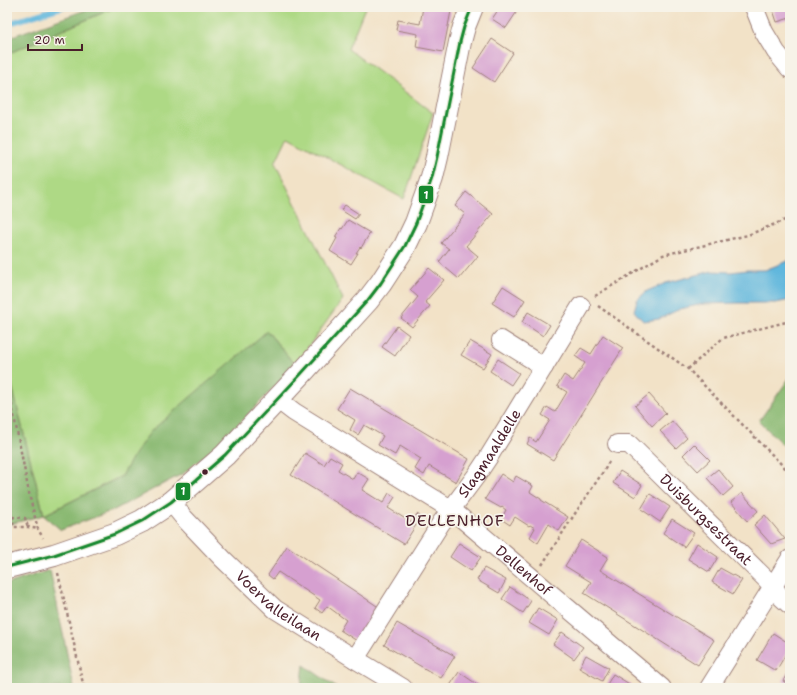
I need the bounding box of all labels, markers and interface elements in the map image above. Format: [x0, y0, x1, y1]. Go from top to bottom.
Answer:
scale bar [28, 26, 82, 52]
text: 20 m [34, 32, 65, 48]
line badge: 1 [418, 185, 434, 204]
text: 1 [423, 188, 429, 203]
street label: Slagmaaldelle [453, 405, 526, 502]
unlabelled marker [200, 467, 210, 477]
street label: Duisburgsestraat [655, 470, 757, 570]
line badge: 1 [175, 482, 191, 501]
text: 1 [180, 484, 186, 499]
district label: DELLENHOF [405, 510, 505, 531]
street label: Dellenhof [491, 541, 556, 601]
street label: Voervalleilaan [231, 566, 325, 645]

